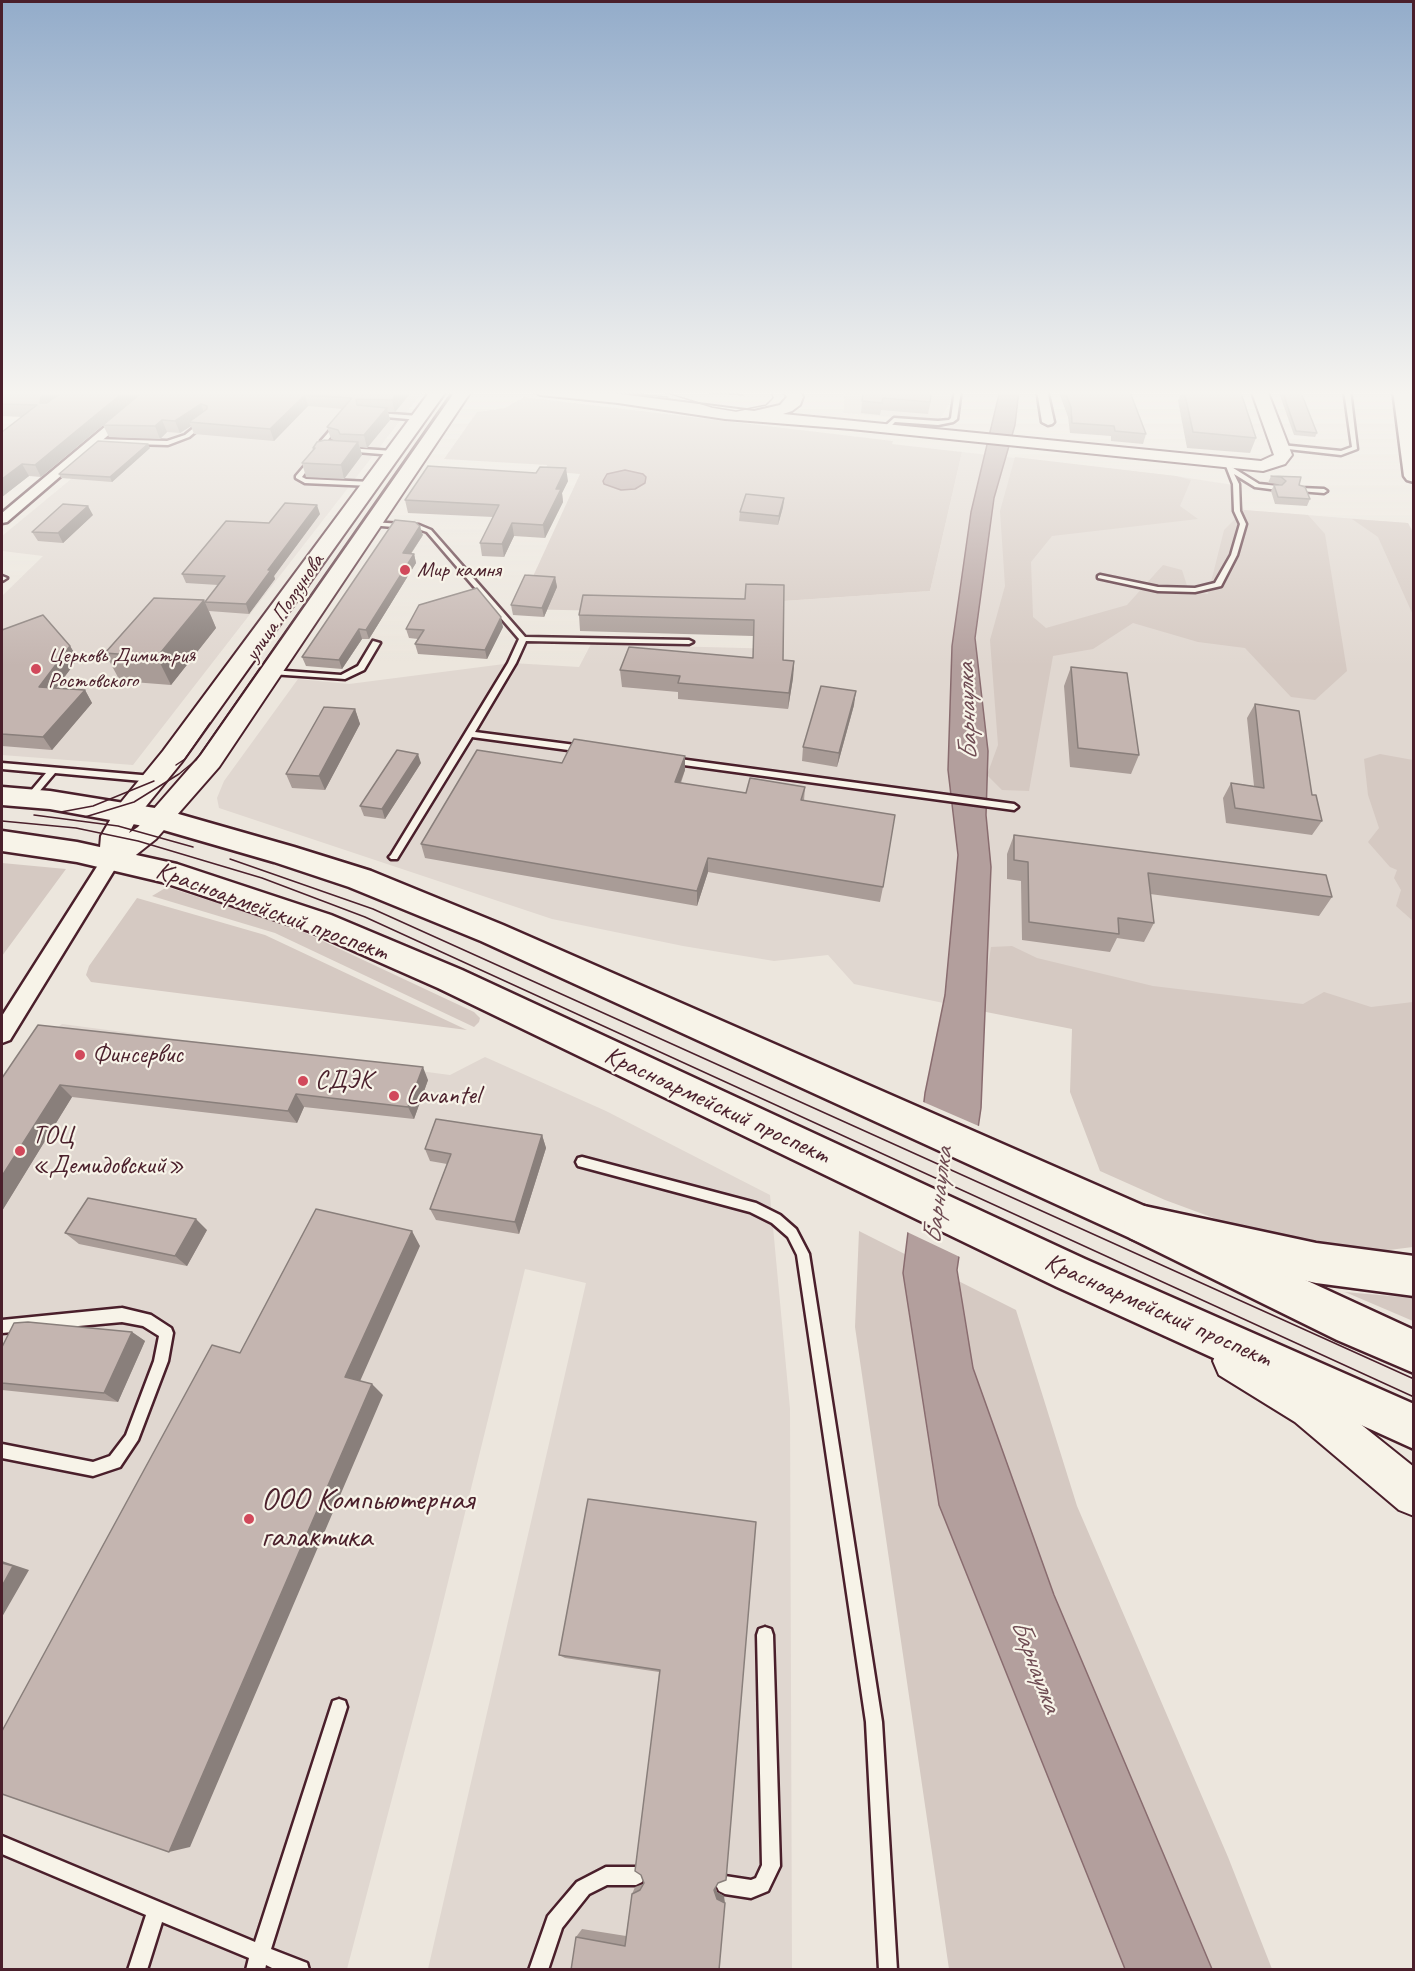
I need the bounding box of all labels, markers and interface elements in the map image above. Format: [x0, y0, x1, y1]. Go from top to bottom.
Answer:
street label: улица Ползунова [240, 549, 330, 667]
place label: Мир камня [417, 557, 501, 583]
marker: Мир камня [398, 563, 412, 577]
place label: Церковь Димитрия Ростовского [48, 643, 195, 694]
marker: Церковь Димитрия Ростовского [29, 662, 43, 676]
water label: Барнаулка [950, 663, 986, 761]
street label: Красноармейский проспект [151, 855, 393, 969]
place label: Финсервис [92, 1039, 183, 1071]
street label: Красноармейский проспект [599, 1040, 835, 1172]
marker: Финсервис [73, 1048, 87, 1062]
place label: СДЭК [315, 1065, 372, 1097]
marker: СДЭК [296, 1074, 310, 1088]
place label: Lavantel [406, 1080, 480, 1112]
marker: Lavantel [387, 1089, 401, 1103]
place label: ТОЦ «Демидовский» [32, 1120, 184, 1182]
marker: ТОЦ «Демидовский» [13, 1144, 27, 1158]
water label: Барнаулка [917, 1146, 961, 1246]
street label: Красноармейский проспект [1040, 1247, 1276, 1375]
place label: ООО Компьютерная галактика [261, 1482, 474, 1557]
marker: ООО Компьютерная галактика [242, 1512, 256, 1526]
water label: Барнаулка [1002, 1615, 1068, 1717]

